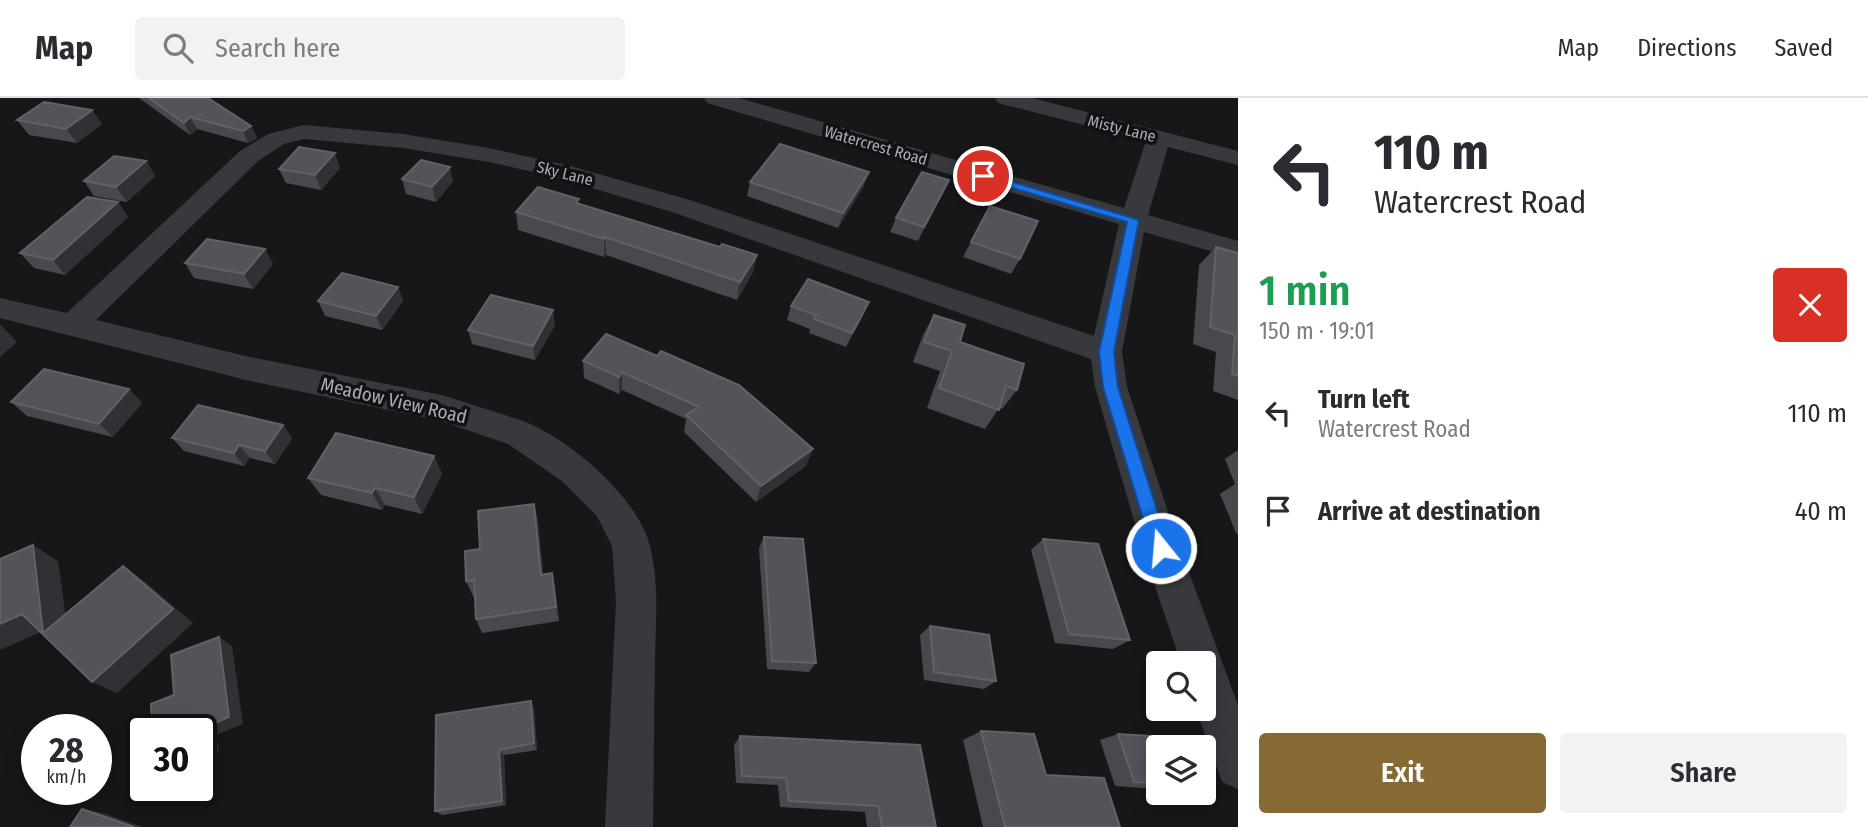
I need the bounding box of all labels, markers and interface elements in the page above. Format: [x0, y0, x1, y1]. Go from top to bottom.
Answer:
search box [135, 17, 625, 80]
text: Map [35, 28, 93, 68]
icon: search [159, 29, 197, 67]
text: Search here [215, 33, 340, 64]
text: Map [1558, 34, 1599, 62]
text: Directions [1637, 34, 1736, 62]
text: Saved [1774, 34, 1833, 62]
street label: Misty Lane [1086, 111, 1158, 146]
street label: Watercrest Road [822, 122, 930, 169]
text: 110 m [1374, 123, 1489, 182]
icon: left [1259, 126, 1350, 217]
pin [953, 146, 1013, 206]
street label: Sky Lane [535, 157, 595, 190]
icon: arrive [964, 157, 1002, 195]
text: Watercrest Road [1374, 183, 1587, 221]
text: 1 min [1259, 266, 1350, 316]
button: close [1773, 268, 1847, 342]
text: 150 m · 19:01 [1259, 317, 1375, 345]
street label: Meadow View Road [319, 372, 469, 428]
text: Turn left [1318, 384, 1410, 415]
icon: left [1259, 394, 1297, 432]
text: 110 m [1787, 398, 1847, 429]
text: Watercrest Road [1318, 415, 1471, 443]
icon: arrive [1259, 492, 1297, 530]
text: Arrive at destination [1318, 496, 1541, 527]
text: 40 m [1795, 496, 1847, 527]
position arrow [1124, 511, 1198, 585]
map controls [1146, 651, 1216, 805]
button: search [1146, 651, 1216, 721]
speed limit sign: 30 [126, 714, 217, 805]
text: 28 [49, 729, 84, 771]
button: Exit [1259, 733, 1546, 813]
button: Share [1560, 733, 1847, 813]
button: layers [1146, 735, 1216, 805]
text: km/h [46, 766, 87, 788]

